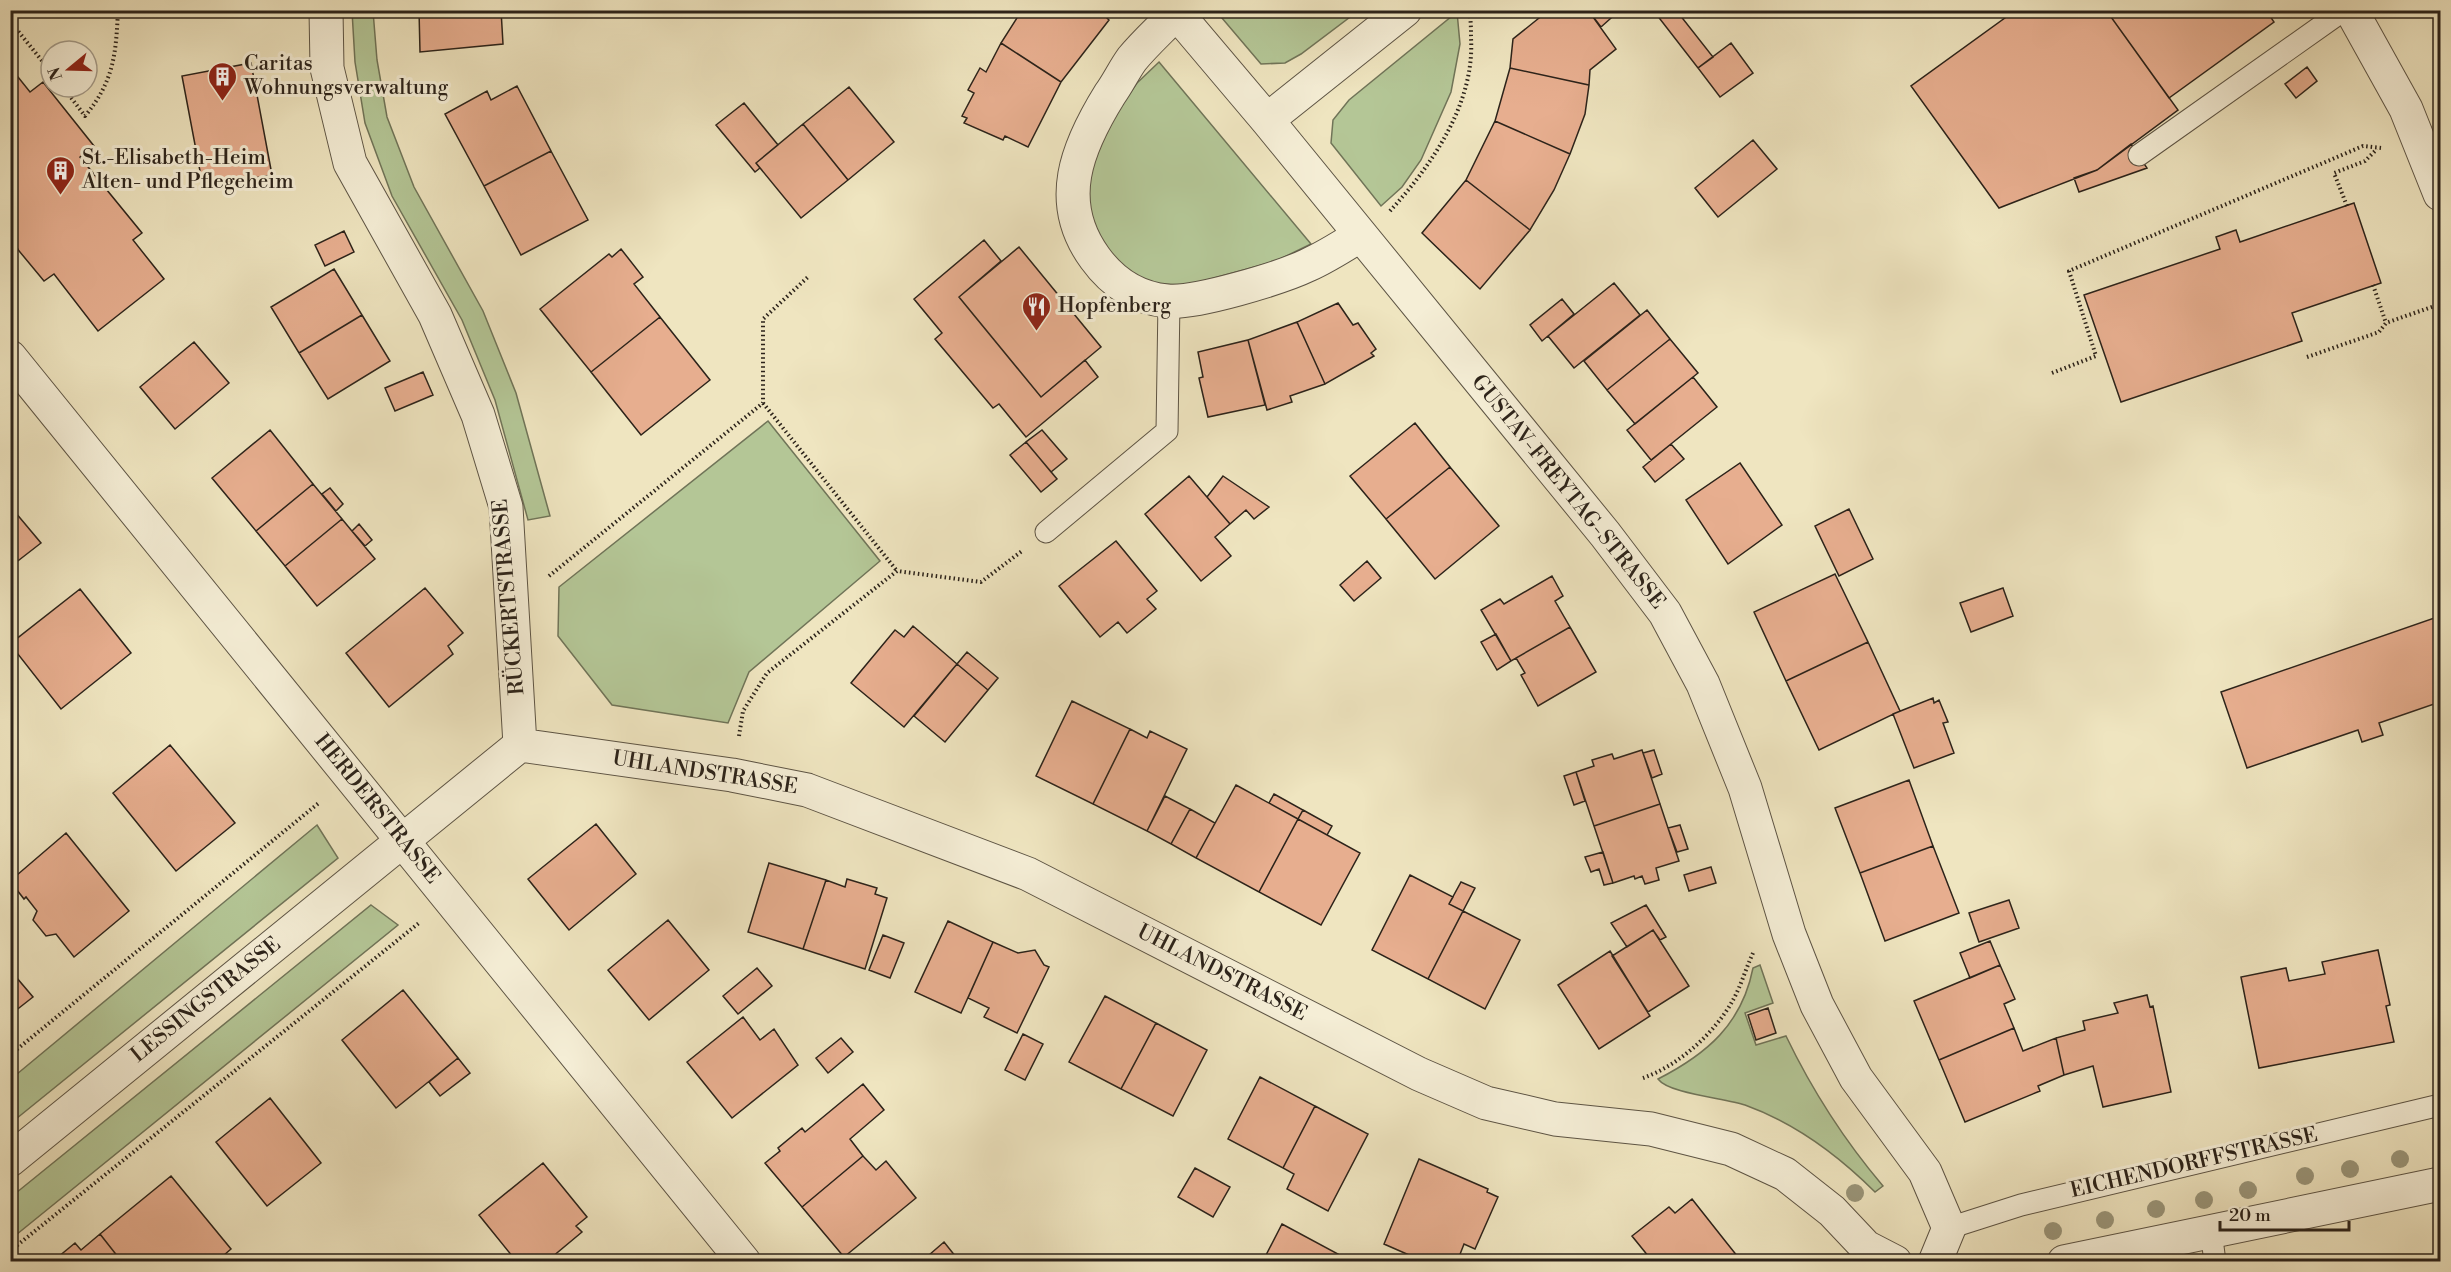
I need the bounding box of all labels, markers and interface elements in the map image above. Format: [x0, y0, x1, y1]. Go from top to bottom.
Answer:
north arrow [39, 39, 99, 99]
place label: Caritas Wohnungsverwaltung [243, 51, 448, 101]
building icon: Caritas Wohnungsverwaltung [207, 60, 239, 102]
text: N [44, 64, 67, 83]
place label: St.-Elisabeth-Heim Alten- und Pflegeheim [81, 145, 294, 195]
building icon: St.-Elisabeth-Heim Alten- und Pflegeheim [45, 154, 77, 196]
restaurant icon: Hopfenberg [1021, 290, 1053, 332]
place label: Hopfenberg [1058, 293, 1171, 319]
street label: GUSTAV-FREYTAG-STRASSE [1465, 370, 1671, 614]
street label: RÜCKERTSTRASSE [485, 498, 531, 696]
street label: HERDERSTRASSE [309, 729, 445, 889]
street label: UHLANDSTRASSE [610, 746, 800, 800]
street label: UHLANDSTRASSE [1133, 919, 1311, 1027]
street label: LESSINGSTRASSE [126, 932, 286, 1068]
street label: EICHENDORFFSTRASSE [2068, 1122, 2320, 1204]
scale bar [2220, 1194, 2349, 1232]
text: 20 m [2229, 1204, 2271, 1227]

